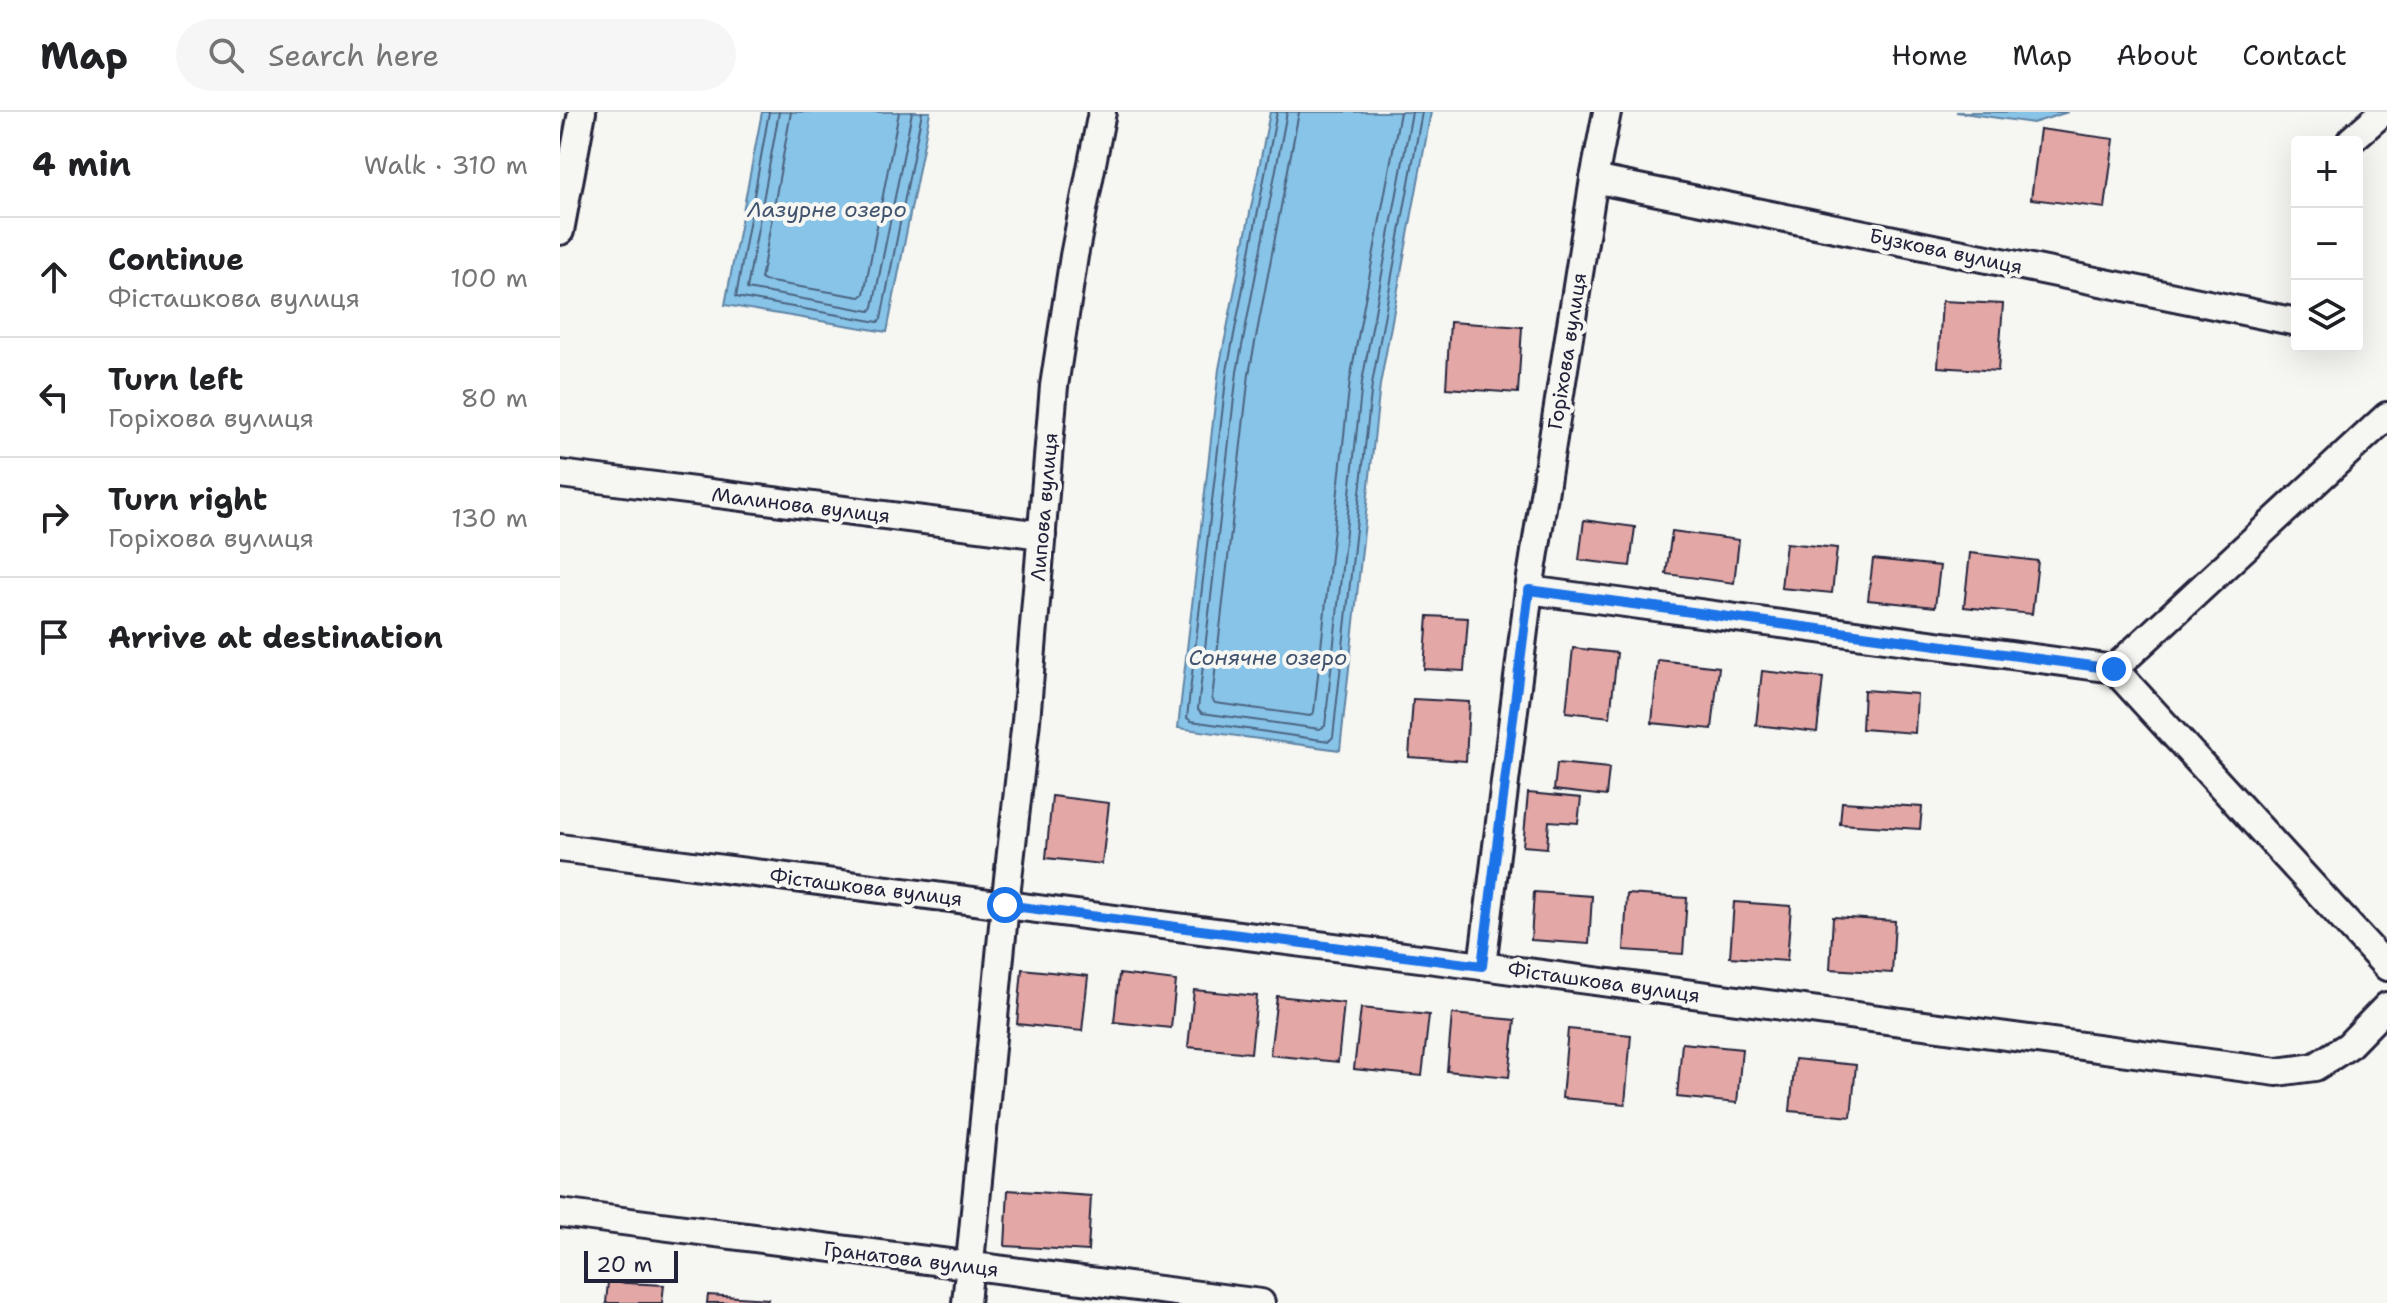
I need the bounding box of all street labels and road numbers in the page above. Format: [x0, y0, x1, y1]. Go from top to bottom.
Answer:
street label: Бузкова вулиця [1867, 222, 2025, 280]
street label: Горіхова вулиця [1542, 271, 1592, 431]
street label: Липова вулиця [1025, 432, 1063, 582]
street label: Малинова вулиця [710, 481, 892, 529]
street label: Фісташкова вулиця [768, 862, 964, 912]
street label: Фісташкова вулиця [1506, 956, 1702, 1008]
street label: Гранатова вулиця [822, 1235, 1000, 1283]

